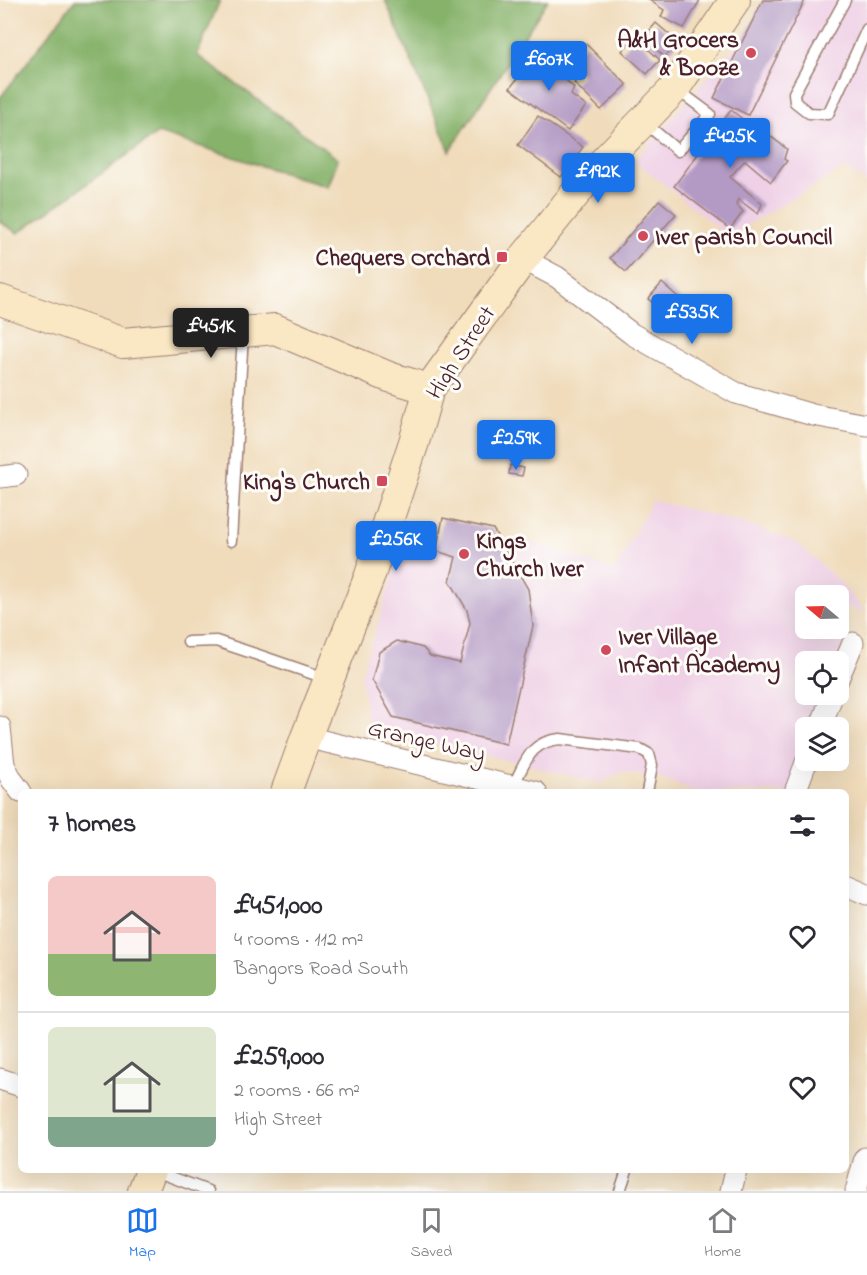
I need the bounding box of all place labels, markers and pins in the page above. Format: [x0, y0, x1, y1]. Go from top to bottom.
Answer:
place label: A&H Grocers & Booze [617, 24, 740, 87]
pin: £607K [507, 41, 591, 92]
marker: A&H Grocers & Booze [744, 46, 758, 60]
pin: £425K [688, 118, 772, 169]
pin: £192K [556, 153, 640, 204]
place label: Iver parish Council [655, 221, 832, 256]
marker: Iver parish Council [636, 229, 650, 243]
place label: Chequers Orchard [315, 242, 491, 277]
marker: Chequers Orchard [495, 250, 509, 264]
pin: £535K [650, 294, 734, 345]
pin: £451K [169, 308, 253, 359]
pin: £259K [474, 420, 558, 471]
place label: King's Church [243, 466, 370, 502]
marker: King's Church [375, 474, 389, 488]
pin: £256K [354, 521, 438, 572]
place label: Kings Church Iver [476, 525, 584, 588]
marker: Kings Church Iver [457, 547, 471, 561]
place label: Iver Village Infant Academy [618, 621, 780, 685]
marker: Iver Village Infant Academy [599, 643, 613, 657]

